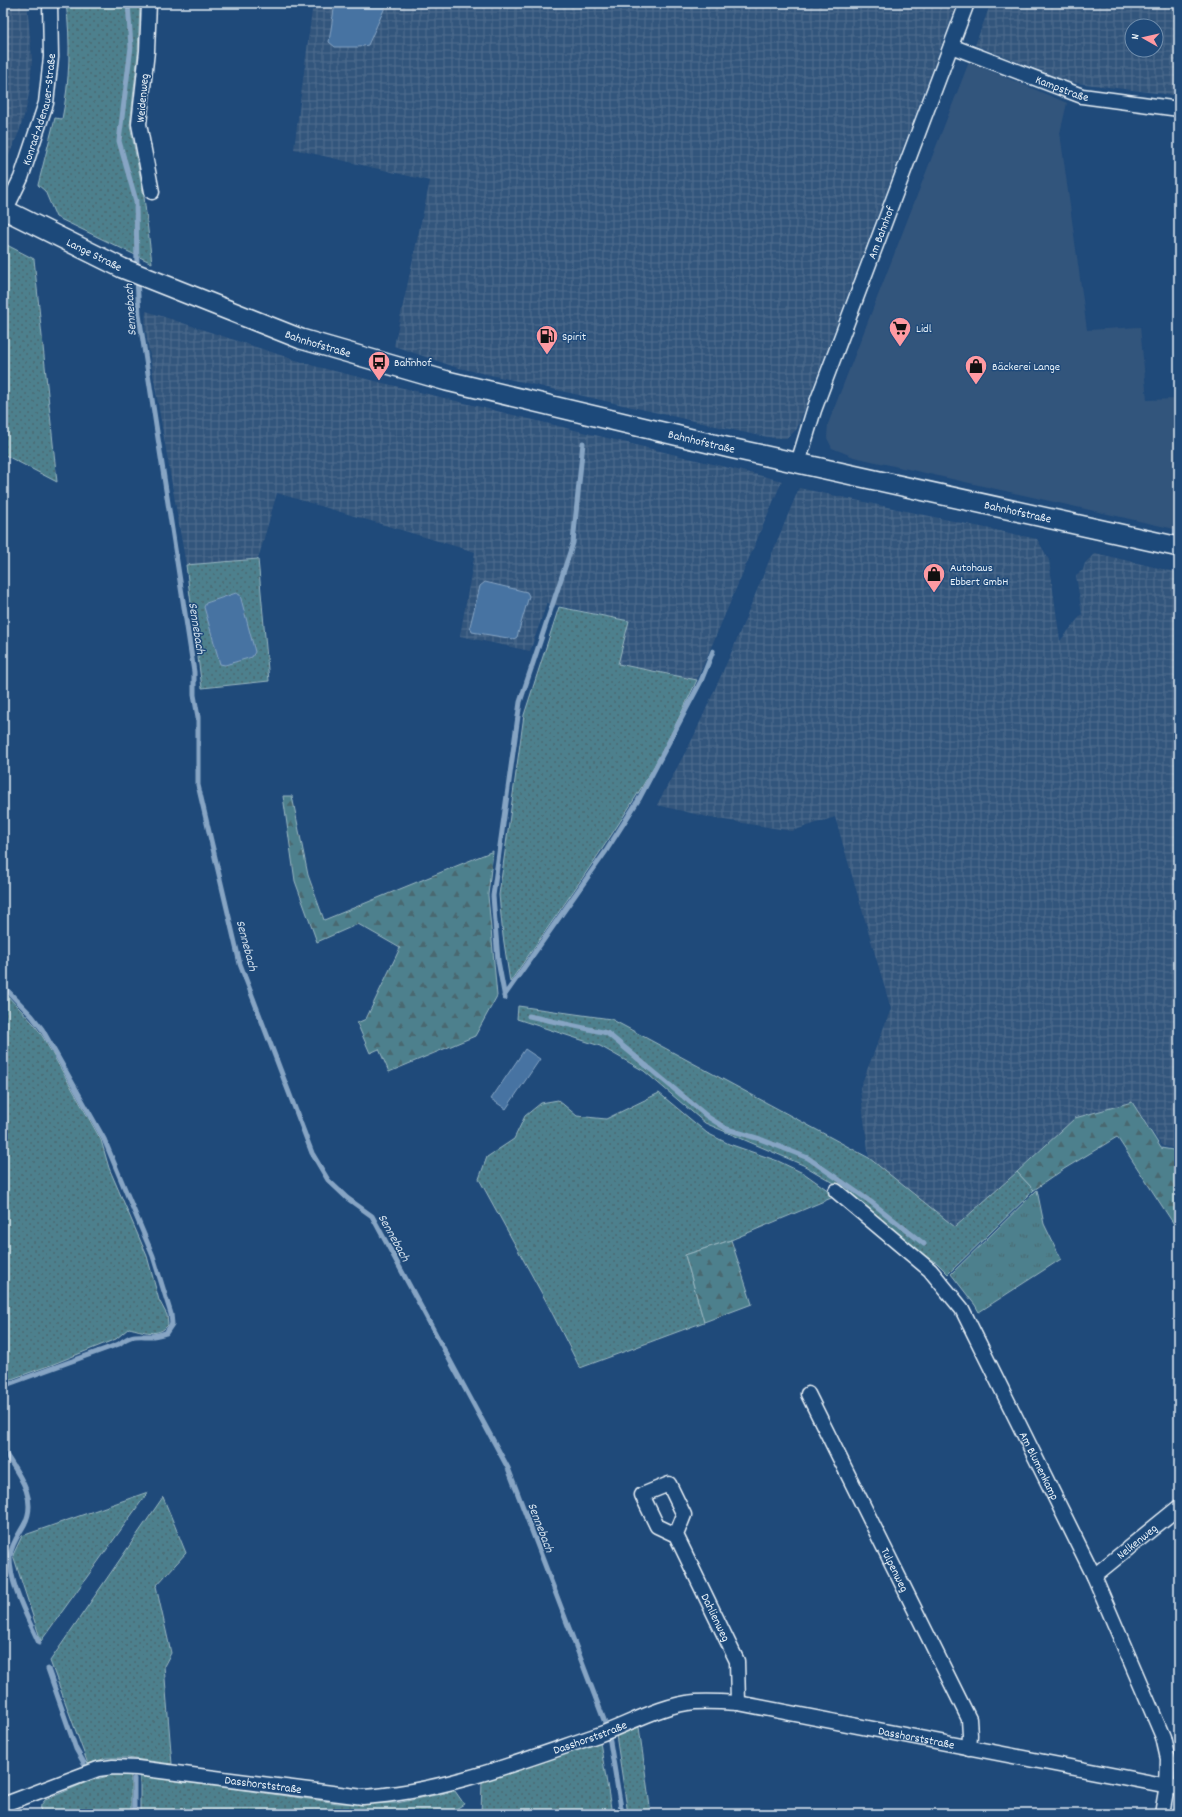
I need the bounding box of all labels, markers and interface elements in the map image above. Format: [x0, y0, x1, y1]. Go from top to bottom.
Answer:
north arrow [1124, 18, 1164, 58]
text: N [1128, 33, 1144, 41]
street label: Konrad-Adenauer-Straße [19, 53, 61, 168]
street label: Kampstraße [1033, 72, 1089, 107]
street label: Weidenweg [133, 73, 154, 123]
street label: Am Bahnhof [864, 204, 900, 262]
street label: Lange Straße [63, 235, 124, 277]
water label: Sennebach [120, 282, 143, 336]
supermarket icon: Lidl [887, 315, 913, 348]
place label: Lidl [916, 321, 932, 338]
fuel station icon: Spirit [534, 323, 560, 356]
street label: Bahnhofstraße [282, 326, 353, 363]
place label: Spirit [562, 329, 587, 346]
bus stop icon: Bahnhof [366, 349, 392, 382]
shop icon: Bäckerei Lange [963, 353, 989, 386]
place label: Bahnhof [394, 355, 432, 372]
place label: Bäckerei Lange [992, 359, 1060, 376]
street label: Bahnhofstraße [666, 427, 736, 459]
street label: Bahnhofstraße [983, 497, 1053, 529]
place label: Autohaus Ebbert GmbH [950, 560, 1008, 591]
shop icon: Autohaus Ebbert GmbH [921, 561, 947, 594]
water label: Sennebach [182, 601, 209, 657]
water label: Sennebach [230, 918, 262, 974]
water label: Sennebach [372, 1211, 414, 1267]
street label: Am Blumenkamp [1014, 1429, 1062, 1504]
water label: Sennebach [521, 1500, 558, 1557]
street label: Nelkenweg [1114, 1521, 1162, 1564]
street label: Tulpenweg [875, 1545, 912, 1595]
street label: Dahlienweg [696, 1591, 733, 1645]
street label: Dasshorststraße [551, 1717, 630, 1760]
street label: Dasshorststraße [877, 1723, 956, 1755]
street label: Dasshorststraße [224, 1772, 302, 1799]

